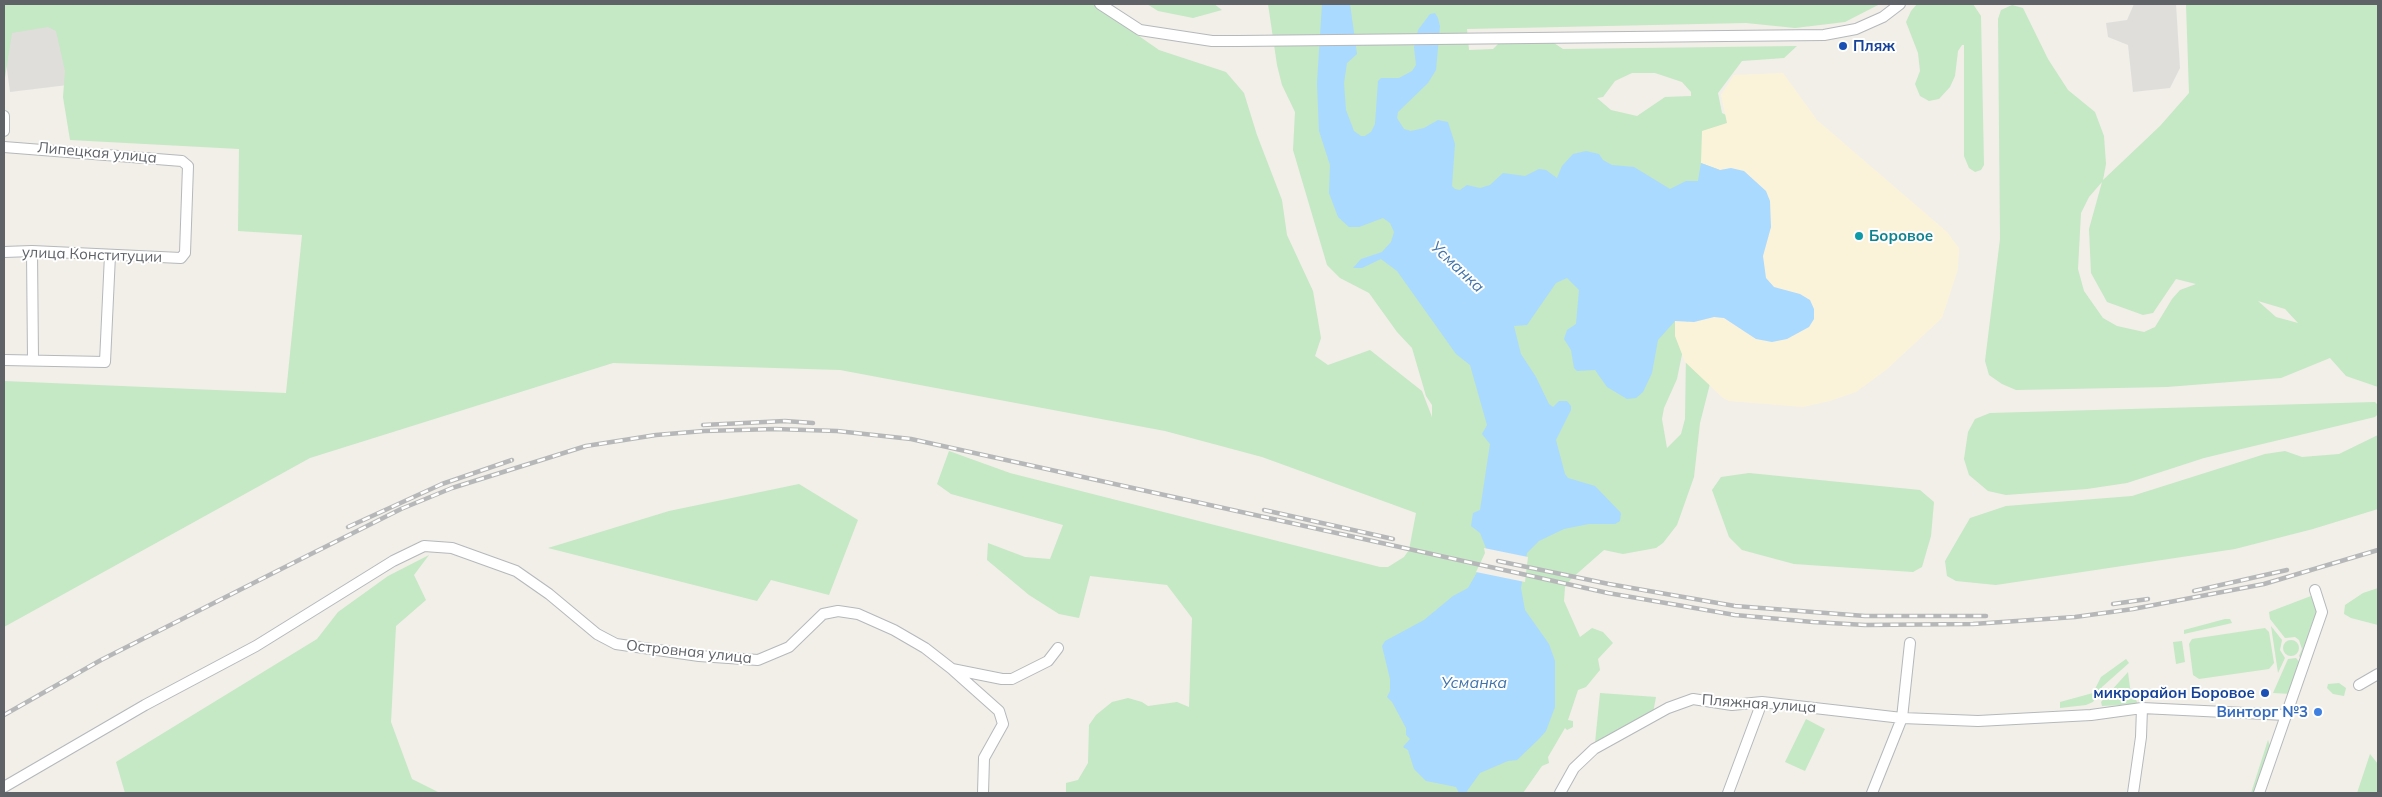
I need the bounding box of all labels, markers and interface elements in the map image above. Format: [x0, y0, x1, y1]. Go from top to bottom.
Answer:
place label: Пляж [1853, 37, 1895, 55]
marker: Пляж [1837, 40, 1849, 52]
street label: Липецкая улица [37, 139, 157, 167]
place label: Боровое [1869, 227, 1933, 245]
marker: Боровое [1853, 230, 1865, 242]
water label: Усманка [1426, 237, 1488, 297]
street label: улица Конституции [22, 244, 162, 266]
street label: Островная улица [625, 636, 753, 668]
water label: Усманка [1441, 673, 1507, 693]
place label: микрорайон Боровое [2093, 684, 2255, 702]
marker: микрорайон Боровое [2259, 687, 2271, 699]
street label: Пляжная улица [1701, 691, 1817, 717]
place label: Винторг №3 [2217, 703, 2308, 721]
marker: Винторг №3 [2312, 706, 2324, 718]

